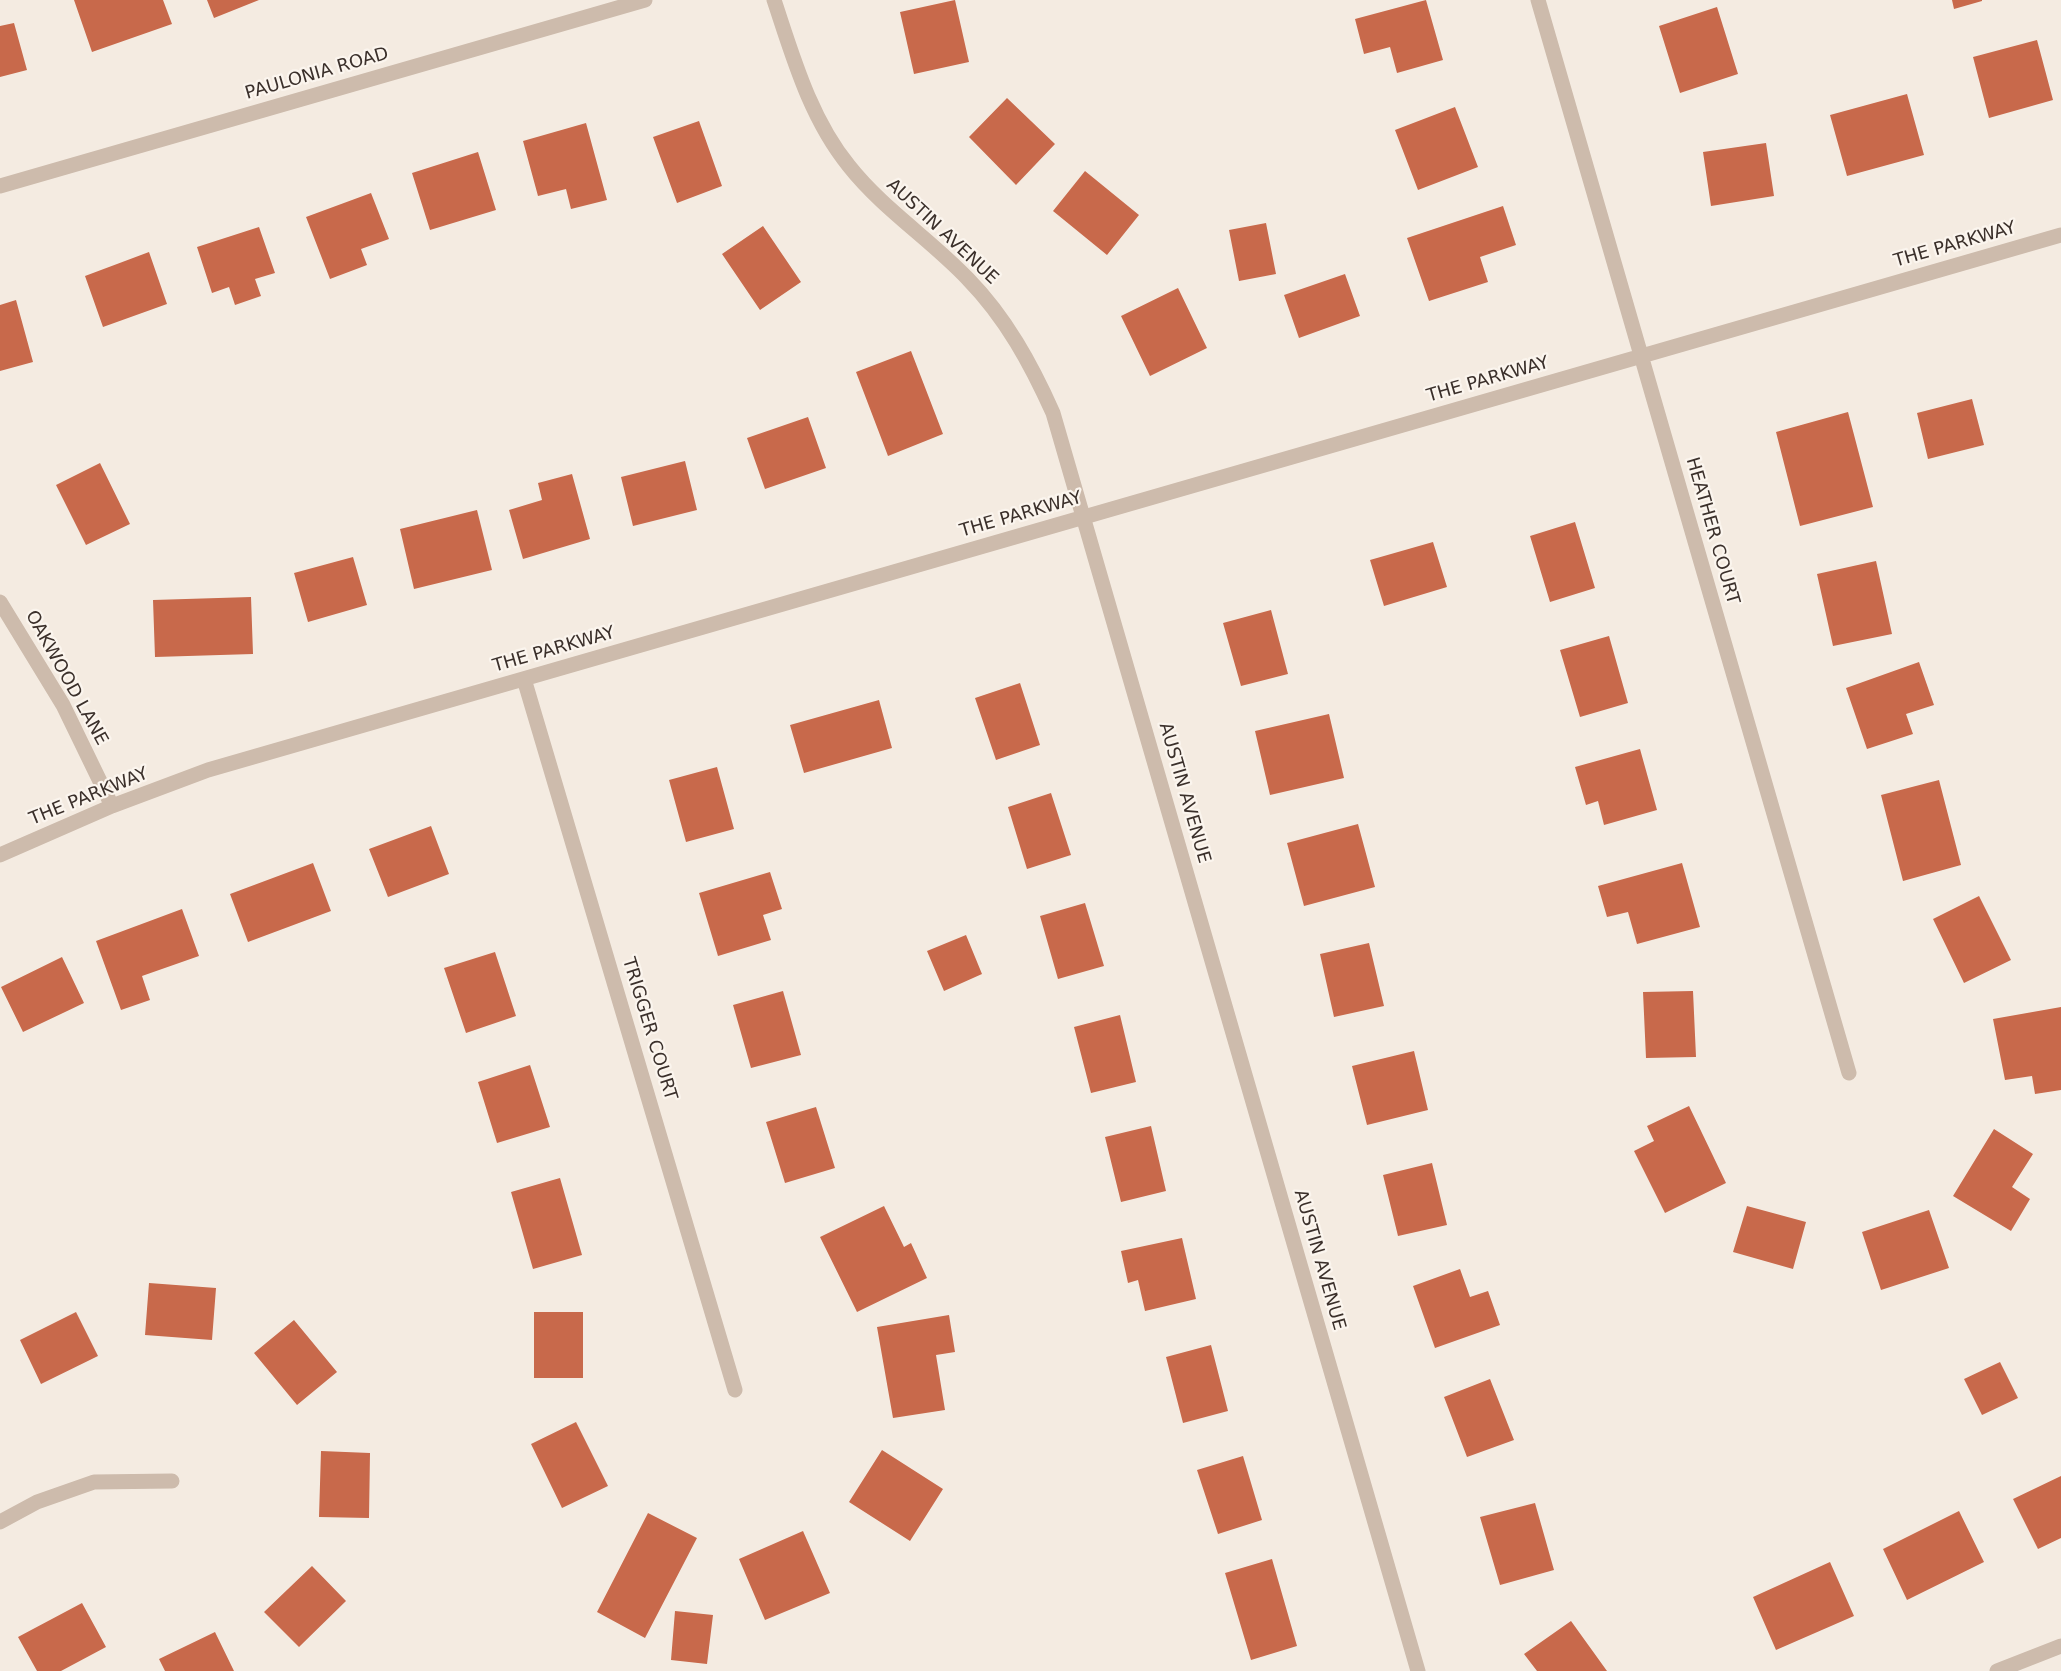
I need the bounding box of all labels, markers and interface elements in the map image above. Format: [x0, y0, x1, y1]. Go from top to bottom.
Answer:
street label: PAULONIA ROAD [243, 43, 391, 105]
street label: AUSTIN AVENUE [882, 175, 1002, 289]
street label: THE PARKWAY [1891, 217, 2019, 273]
street label: THE PARKWAY [1424, 352, 1552, 408]
street label: HEATHER COURT [1681, 455, 1743, 607]
street label: THE PARKWAY [957, 487, 1085, 543]
street label: OAKWOOD LANE [20, 607, 112, 749]
street label: THE PARKWAY [490, 622, 618, 678]
street label: AUSTIN AVENUE [1154, 720, 1214, 866]
street label: THE PARKWAY [27, 763, 151, 831]
street label: TRIGGER COURT [617, 955, 681, 1103]
street label: AUSTIN AVENUE [1289, 1187, 1349, 1333]

